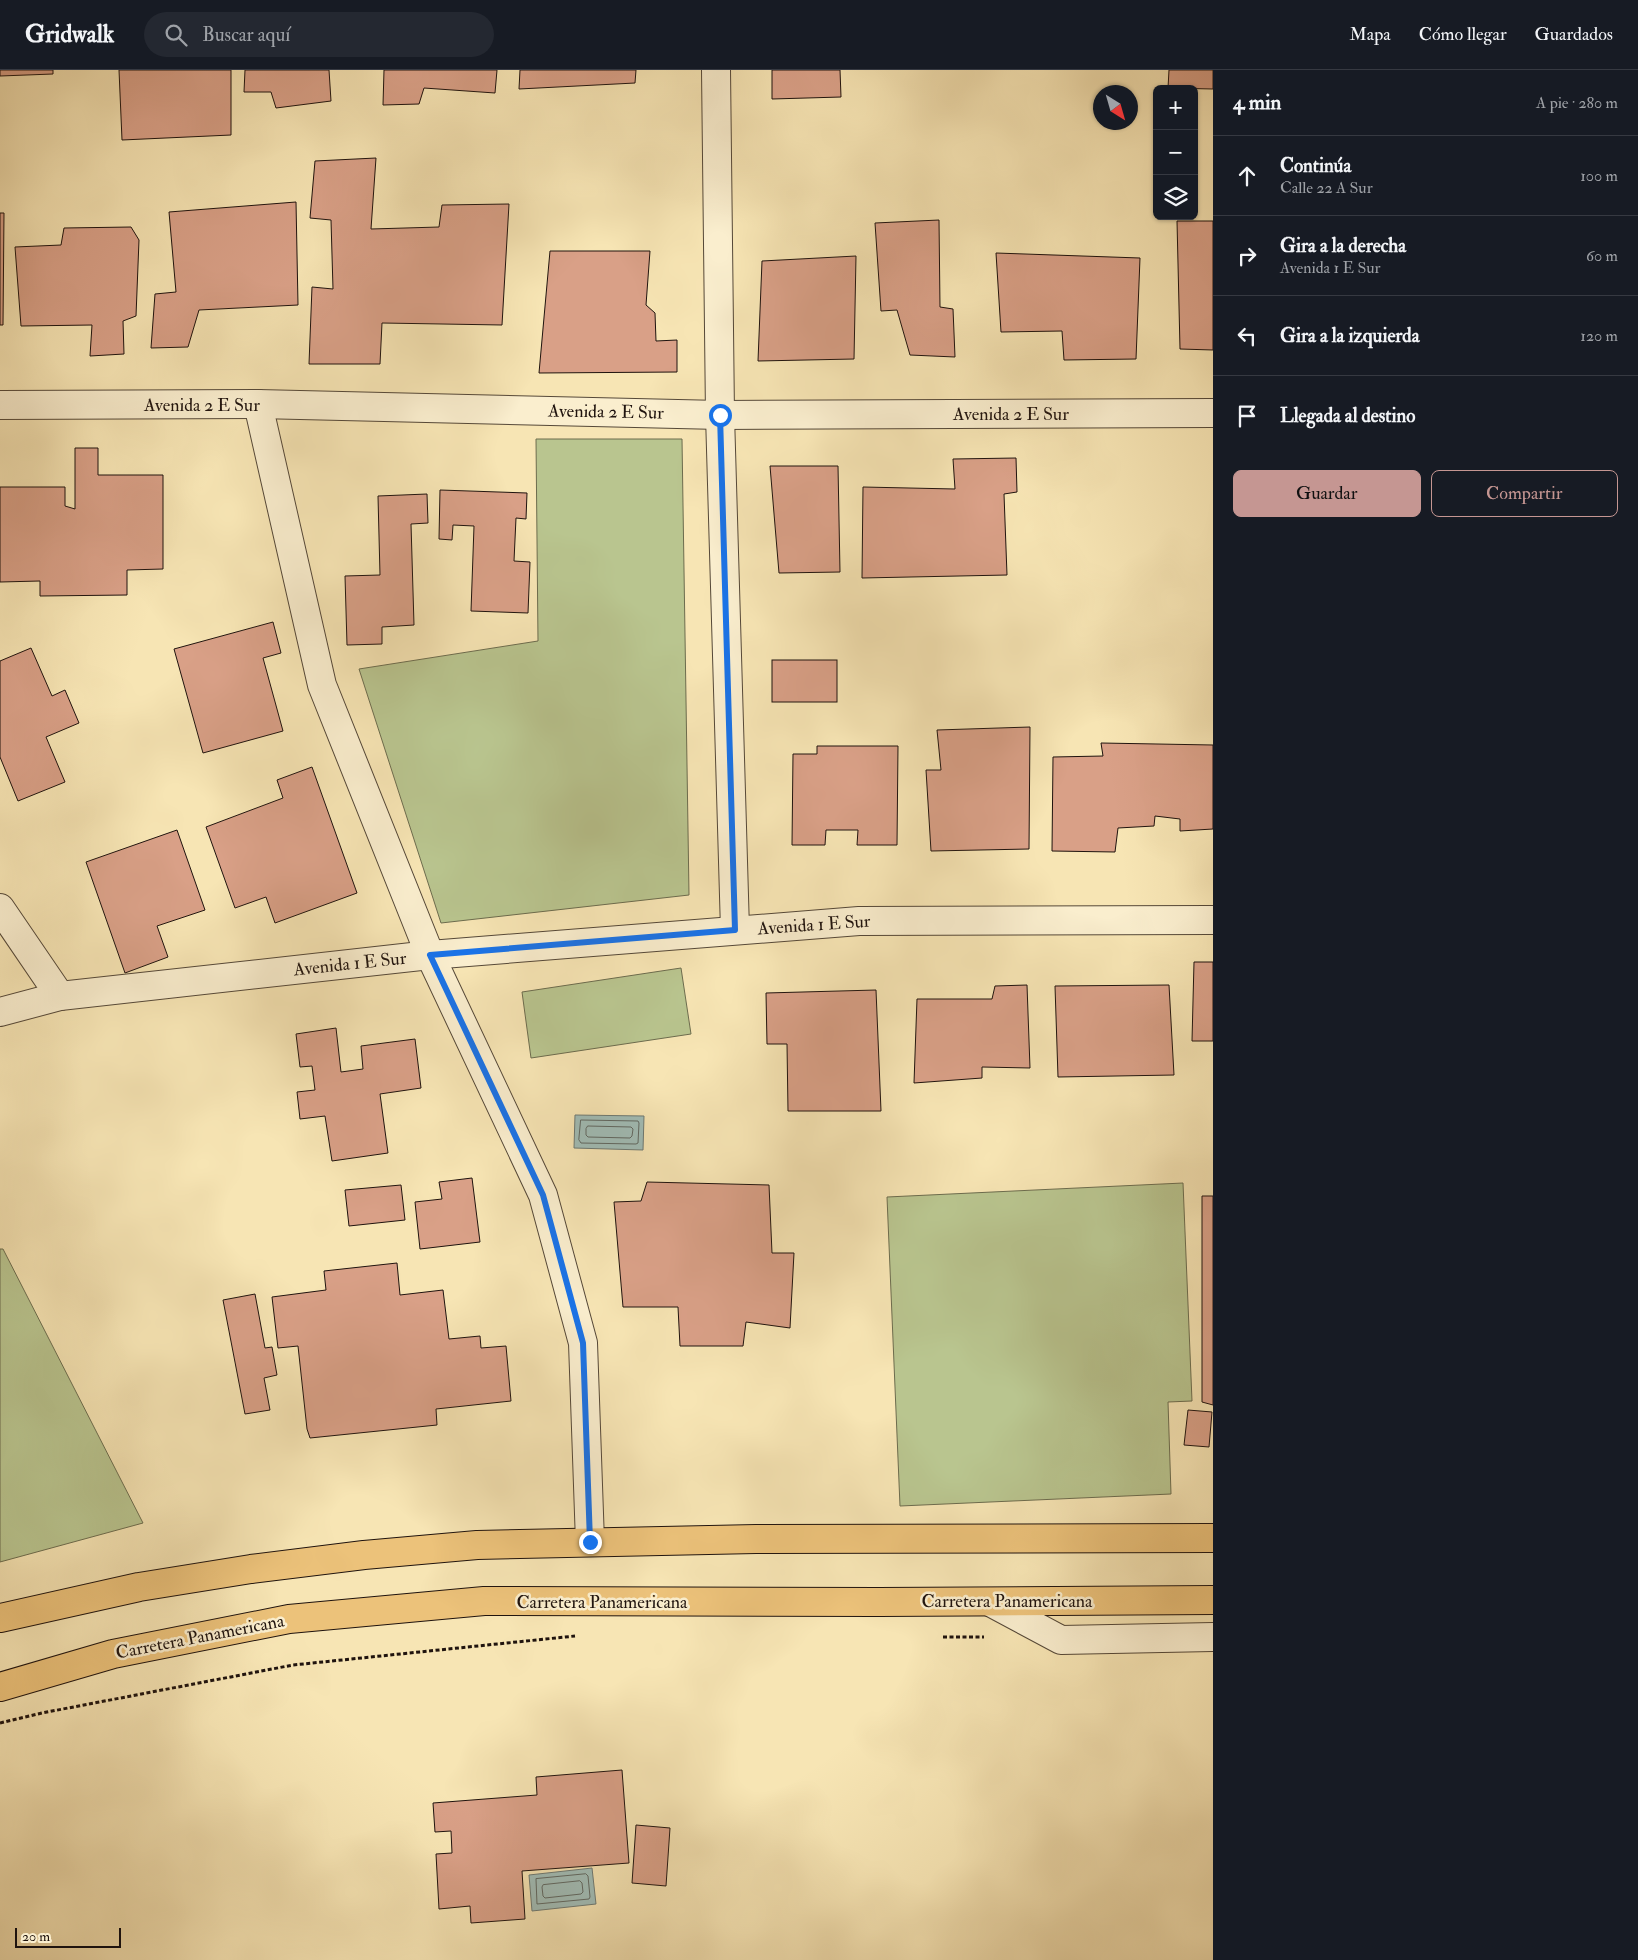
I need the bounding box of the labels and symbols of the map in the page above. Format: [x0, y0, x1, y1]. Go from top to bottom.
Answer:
north arrow [1093, 85, 1138, 130]
street label: Avenida 2 E Sur [143, 394, 260, 417]
street label: Avenida 2 E Sur [547, 399, 664, 425]
street label: Avenida 2 E Sur [952, 403, 1069, 426]
route start [709, 404, 732, 427]
street label: Avenida 1 E Sur [756, 910, 871, 940]
street label: Avenida 1 E Sur [292, 947, 408, 981]
route end [579, 1531, 602, 1554]
street label: Carretera Panamericana [922, 1590, 1093, 1613]
street label: Carretera Panamericana [517, 1591, 688, 1614]
street label: Carretera Panamericana [114, 1609, 287, 1665]
scale bar [15, 1925, 121, 1948]

